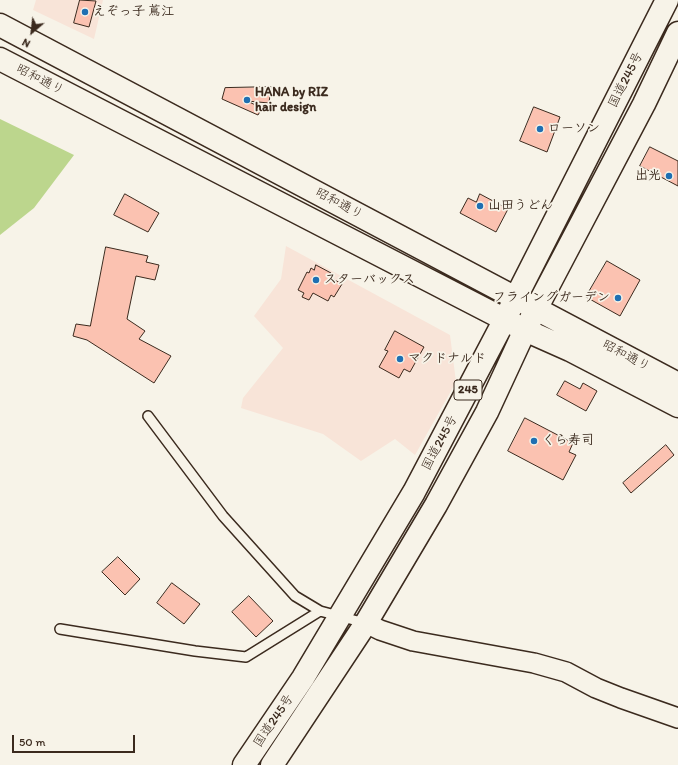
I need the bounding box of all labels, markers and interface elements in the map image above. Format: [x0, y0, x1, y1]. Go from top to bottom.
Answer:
place label: えぞっ子 蔦江 [93, 4, 174, 20]
marker: えぞっ子 蔦江 [80, 7, 90, 17]
north arrow [12, 12, 52, 52]
text: N [20, 36, 32, 51]
street label: 国道245号 [605, 50, 647, 110]
street label: 昭和通り [13, 61, 67, 99]
place label: HANA by RIZ hair design [255, 85, 328, 116]
marker: HANA by RIZ hair design [242, 95, 252, 105]
place label: ローソン [548, 121, 600, 137]
marker: ローソン [535, 124, 545, 134]
place label: 出光 [635, 168, 661, 184]
marker: 出光 [664, 171, 674, 181]
street label: 昭和通り [312, 185, 366, 223]
place label: 山田うどん [488, 198, 553, 214]
marker: 山田うどん [475, 201, 485, 211]
place label: スターバックス [324, 272, 415, 288]
marker: スターバックス [311, 275, 321, 285]
place label: フライングガーデン [493, 290, 610, 306]
marker: フライングガーデン [613, 293, 623, 303]
street label: 昭和通り [599, 337, 653, 375]
place label: マクドナルド [408, 351, 486, 367]
marker: マクドナルド [395, 354, 405, 364]
road number: 245 [454, 380, 482, 400]
street label: 国道245号 [419, 413, 461, 473]
place label: くら寿司 [542, 433, 594, 449]
marker: くら寿司 [529, 436, 539, 446]
street label: 国道245号 [251, 692, 297, 750]
scale bar [14, 727, 137, 753]
text: 50 m [19, 735, 45, 749]

